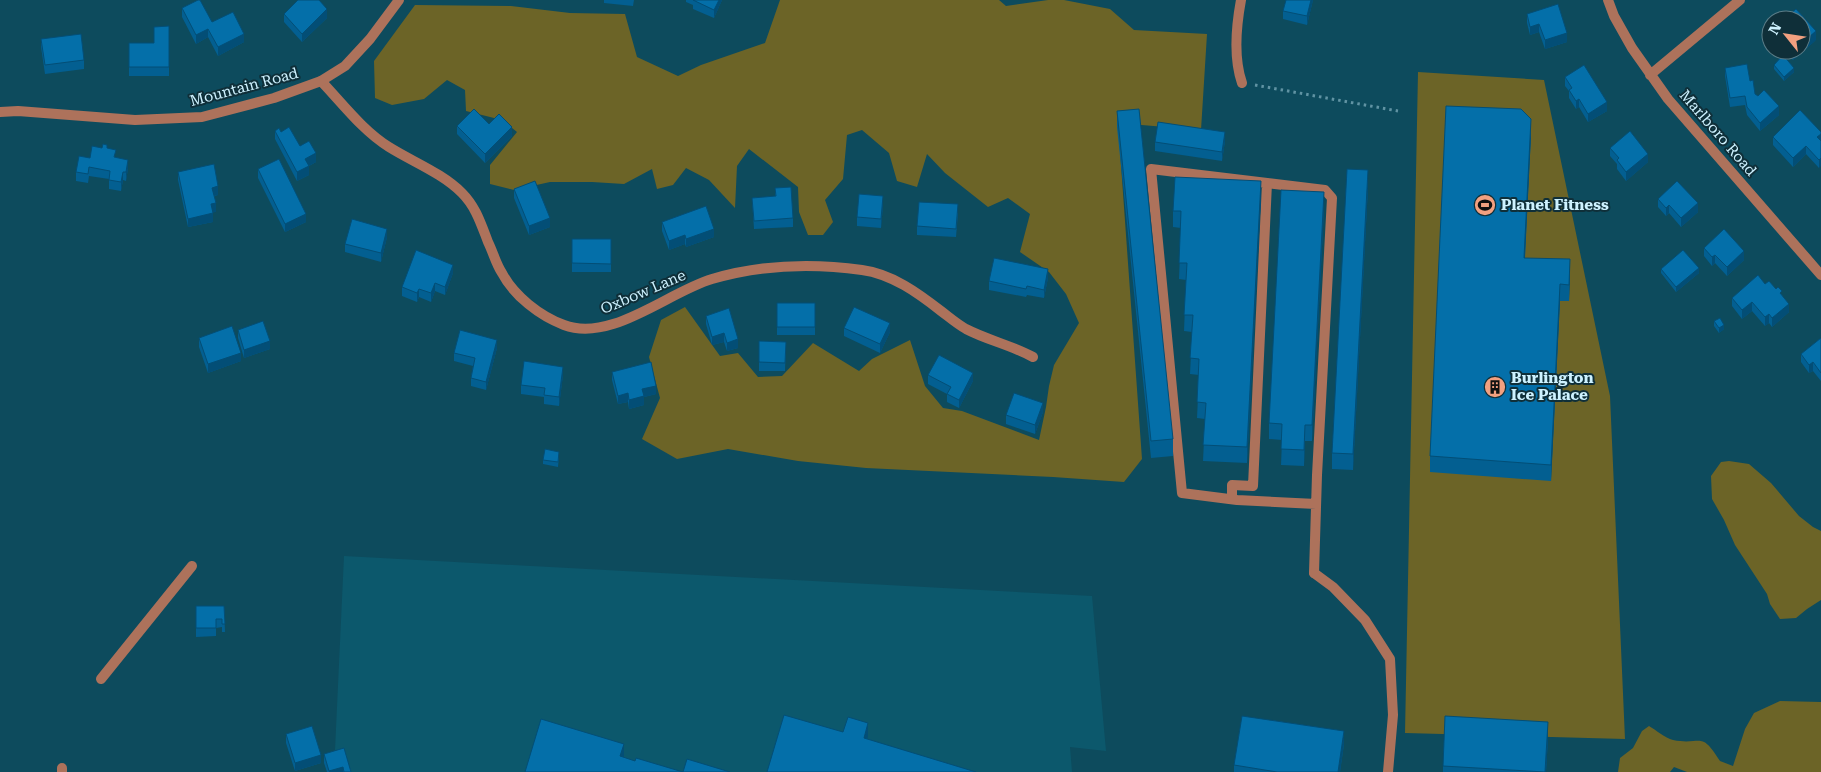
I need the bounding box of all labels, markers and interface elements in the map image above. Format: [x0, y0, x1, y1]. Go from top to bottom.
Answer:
north arrow [1761, 10, 1811, 60]
text: N [1765, 20, 1784, 37]
street label: Mountain Road [188, 64, 300, 110]
street label: Marlboro Road [1676, 86, 1760, 180]
sports icon: Planet Fitness [1473, 193, 1497, 217]
place label: Planet Fitness [1501, 196, 1609, 214]
street label: Oxbow Lane [598, 266, 688, 318]
place label: Burlington Ice Palace [1511, 369, 1594, 404]
building icon: Burlington Ice Palace [1483, 375, 1507, 399]

